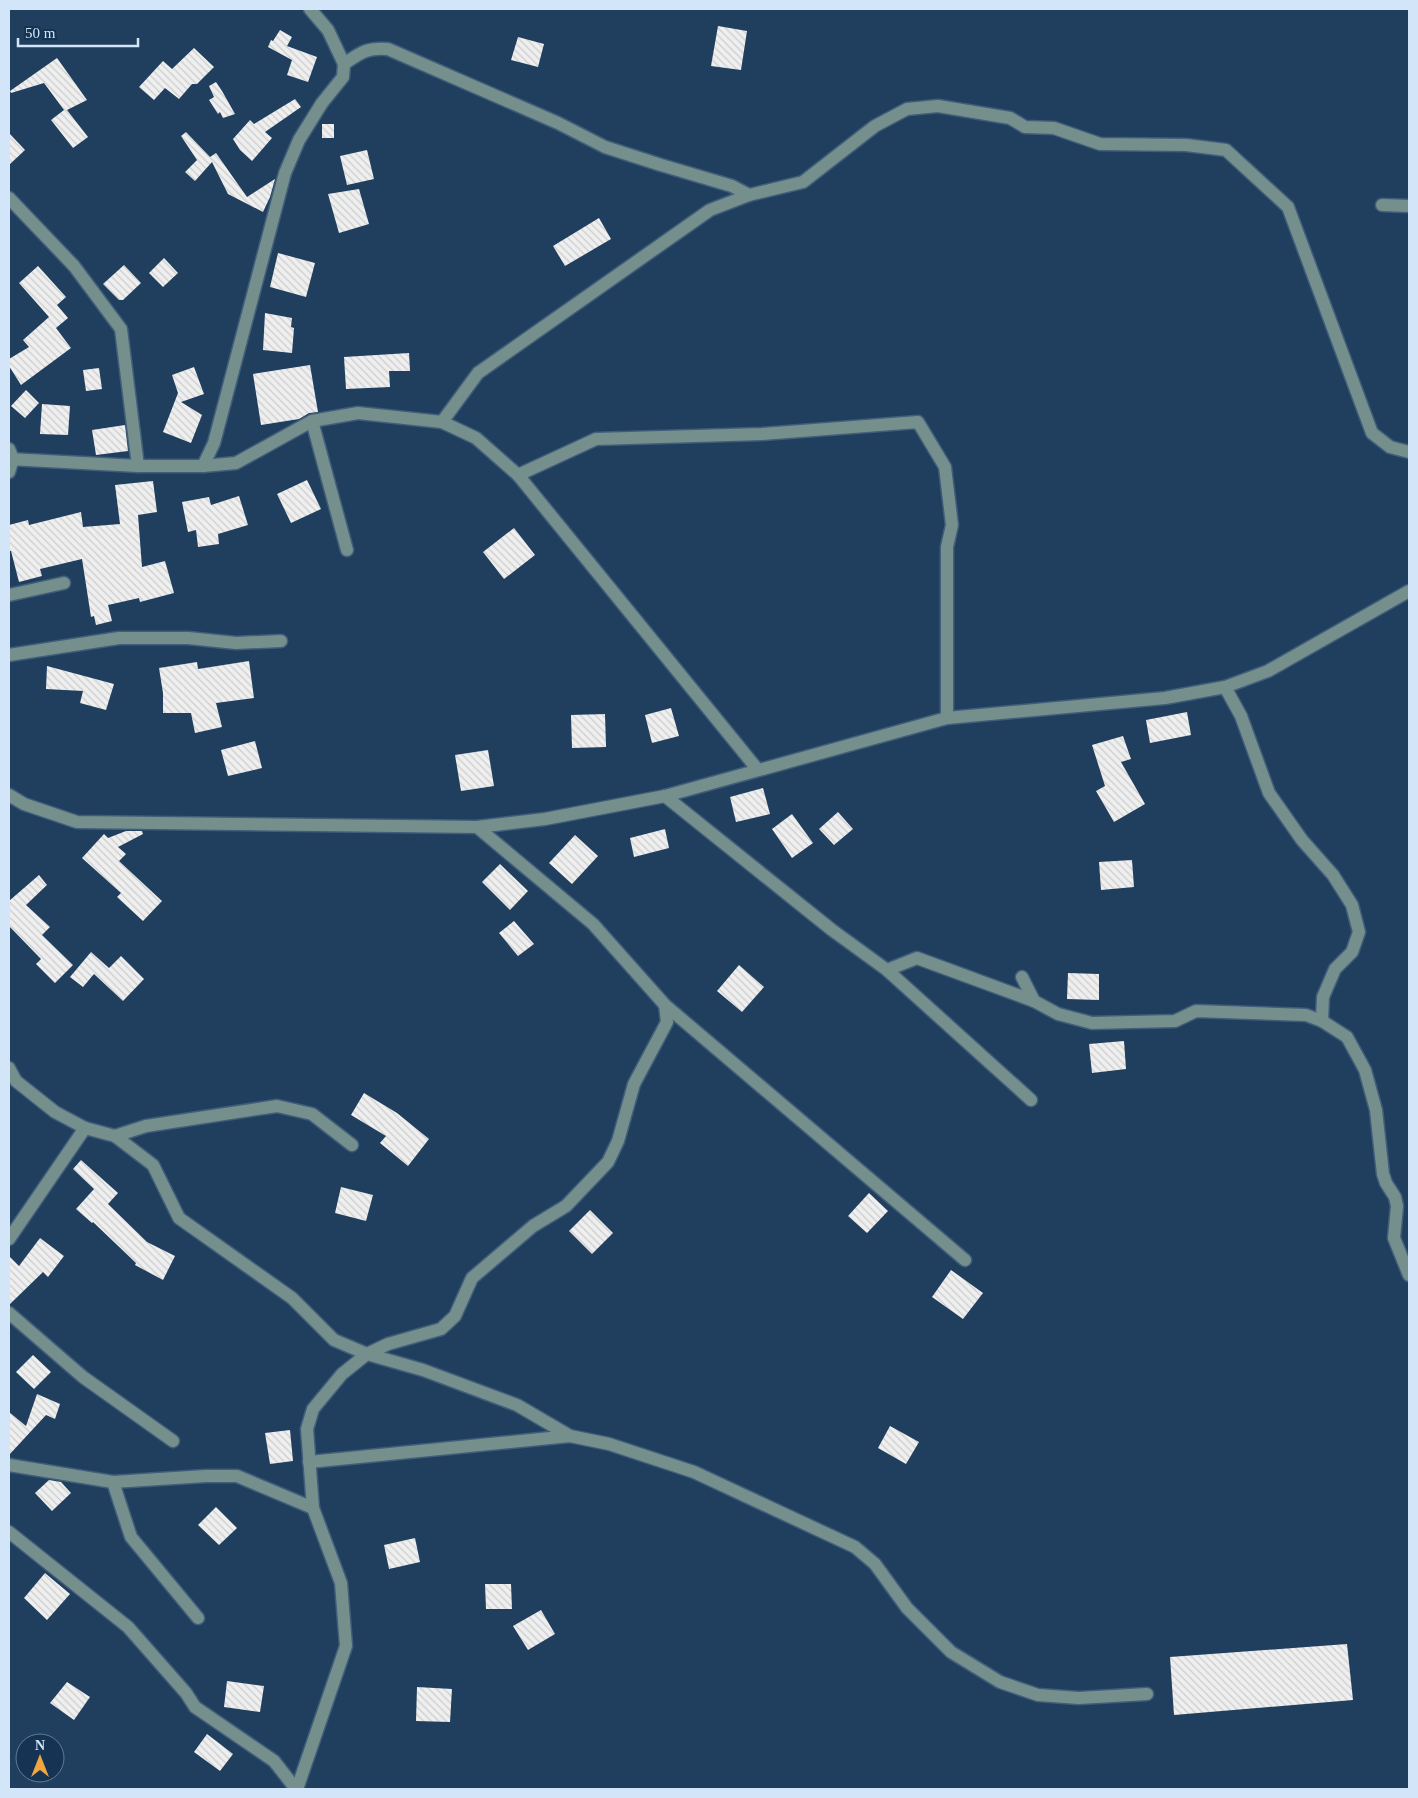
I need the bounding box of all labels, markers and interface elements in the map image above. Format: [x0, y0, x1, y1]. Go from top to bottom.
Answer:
scale bar [18, 15, 138, 47]
text: 50 m [25, 25, 56, 41]
north arrow [15, 1733, 65, 1783]
text: N [35, 1738, 45, 1753]

